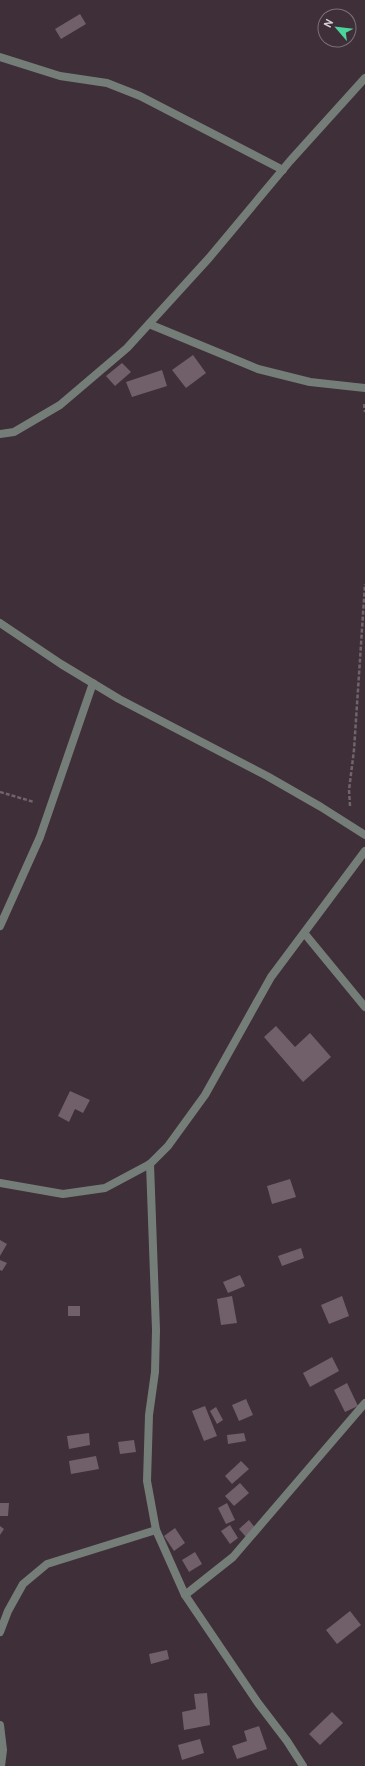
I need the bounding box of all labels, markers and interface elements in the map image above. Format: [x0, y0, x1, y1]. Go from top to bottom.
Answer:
north arrow [317, 8, 357, 48]
text: N [320, 17, 336, 30]

